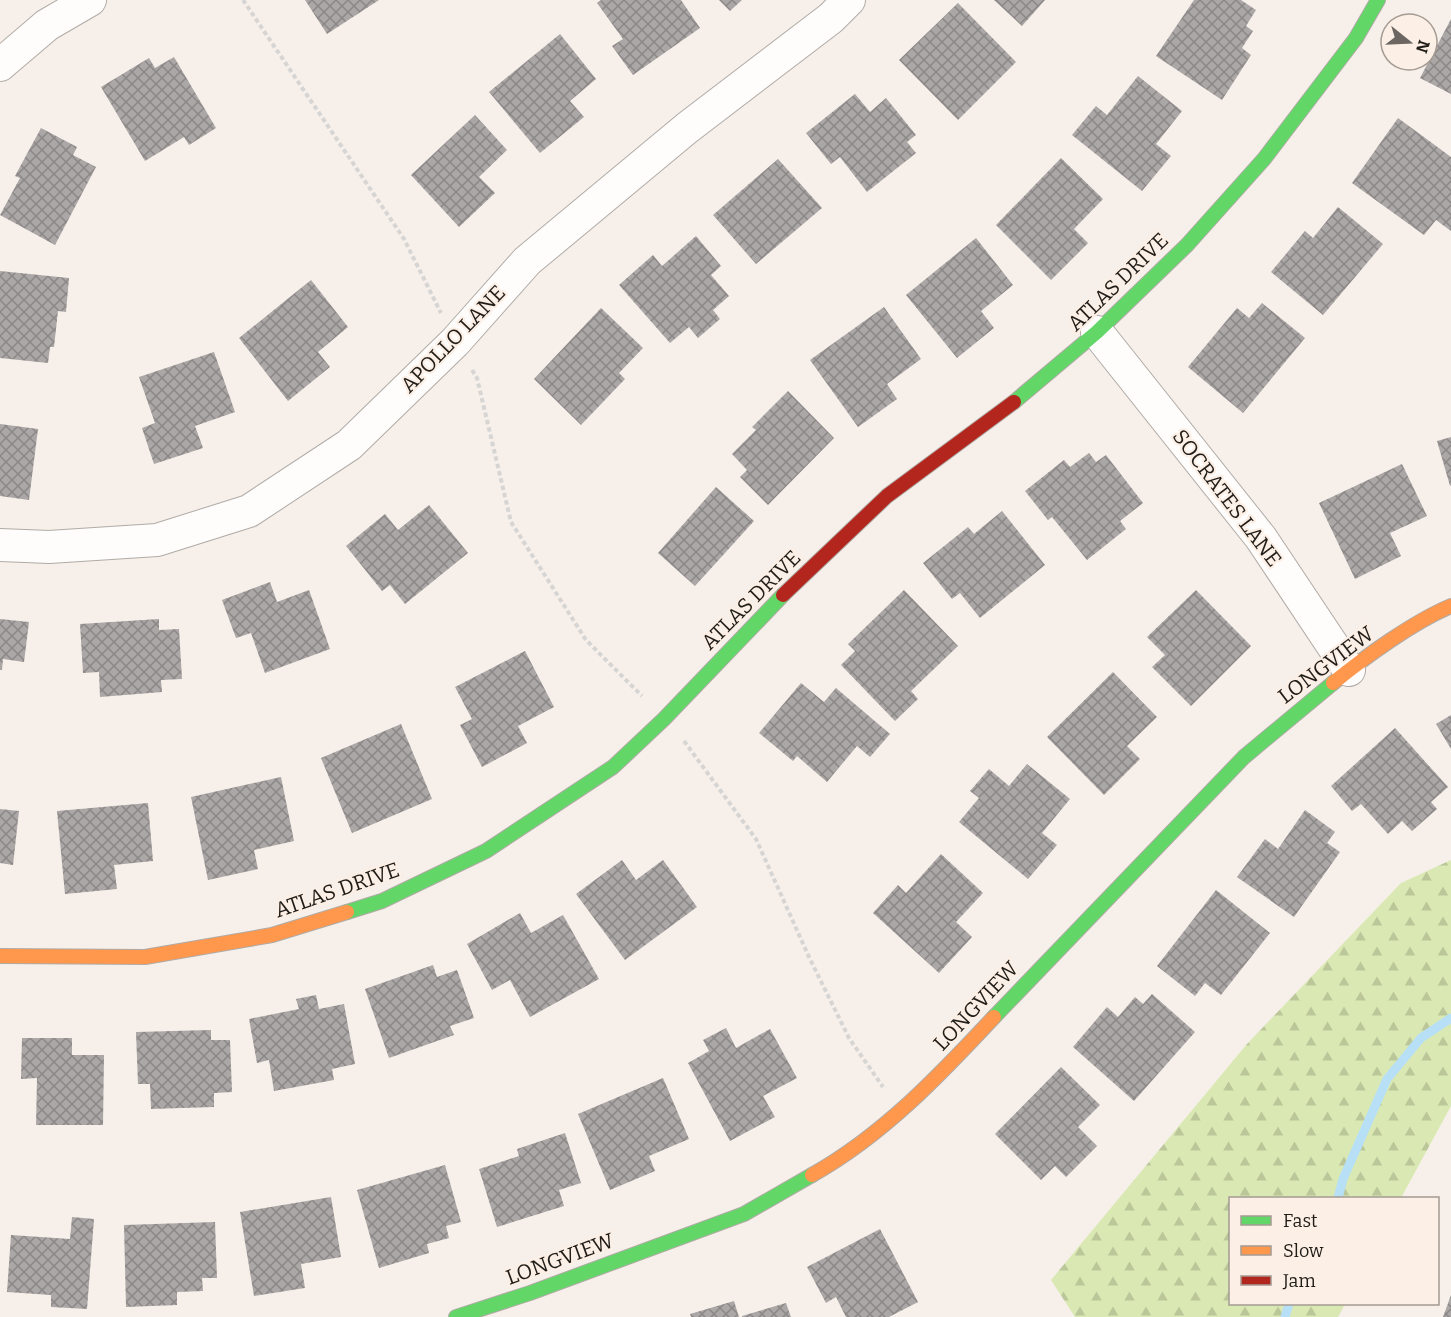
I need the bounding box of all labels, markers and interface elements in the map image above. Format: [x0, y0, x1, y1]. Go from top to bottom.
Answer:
north arrow [1379, 12, 1439, 72]
text: N [1412, 38, 1434, 55]
street label: ATLAS DRIVE [1062, 227, 1174, 337]
street label: APOLLO LANE [395, 280, 511, 398]
street label: SOCRATES LANE [1167, 424, 1287, 572]
street label: ATLAS DRIVE [696, 545, 806, 655]
street label: LONGVIEW [1273, 620, 1379, 709]
street label: ATLAS DRIVE [271, 857, 403, 923]
street label: LONGVIEW [928, 955, 1024, 1056]
legend [1229, 1197, 1439, 1305]
text: Fast [1283, 1210, 1318, 1232]
street label: LONGVIEW [502, 1227, 618, 1291]
text: Slow [1283, 1240, 1324, 1262]
text: Jam [1282, 1270, 1316, 1292]

